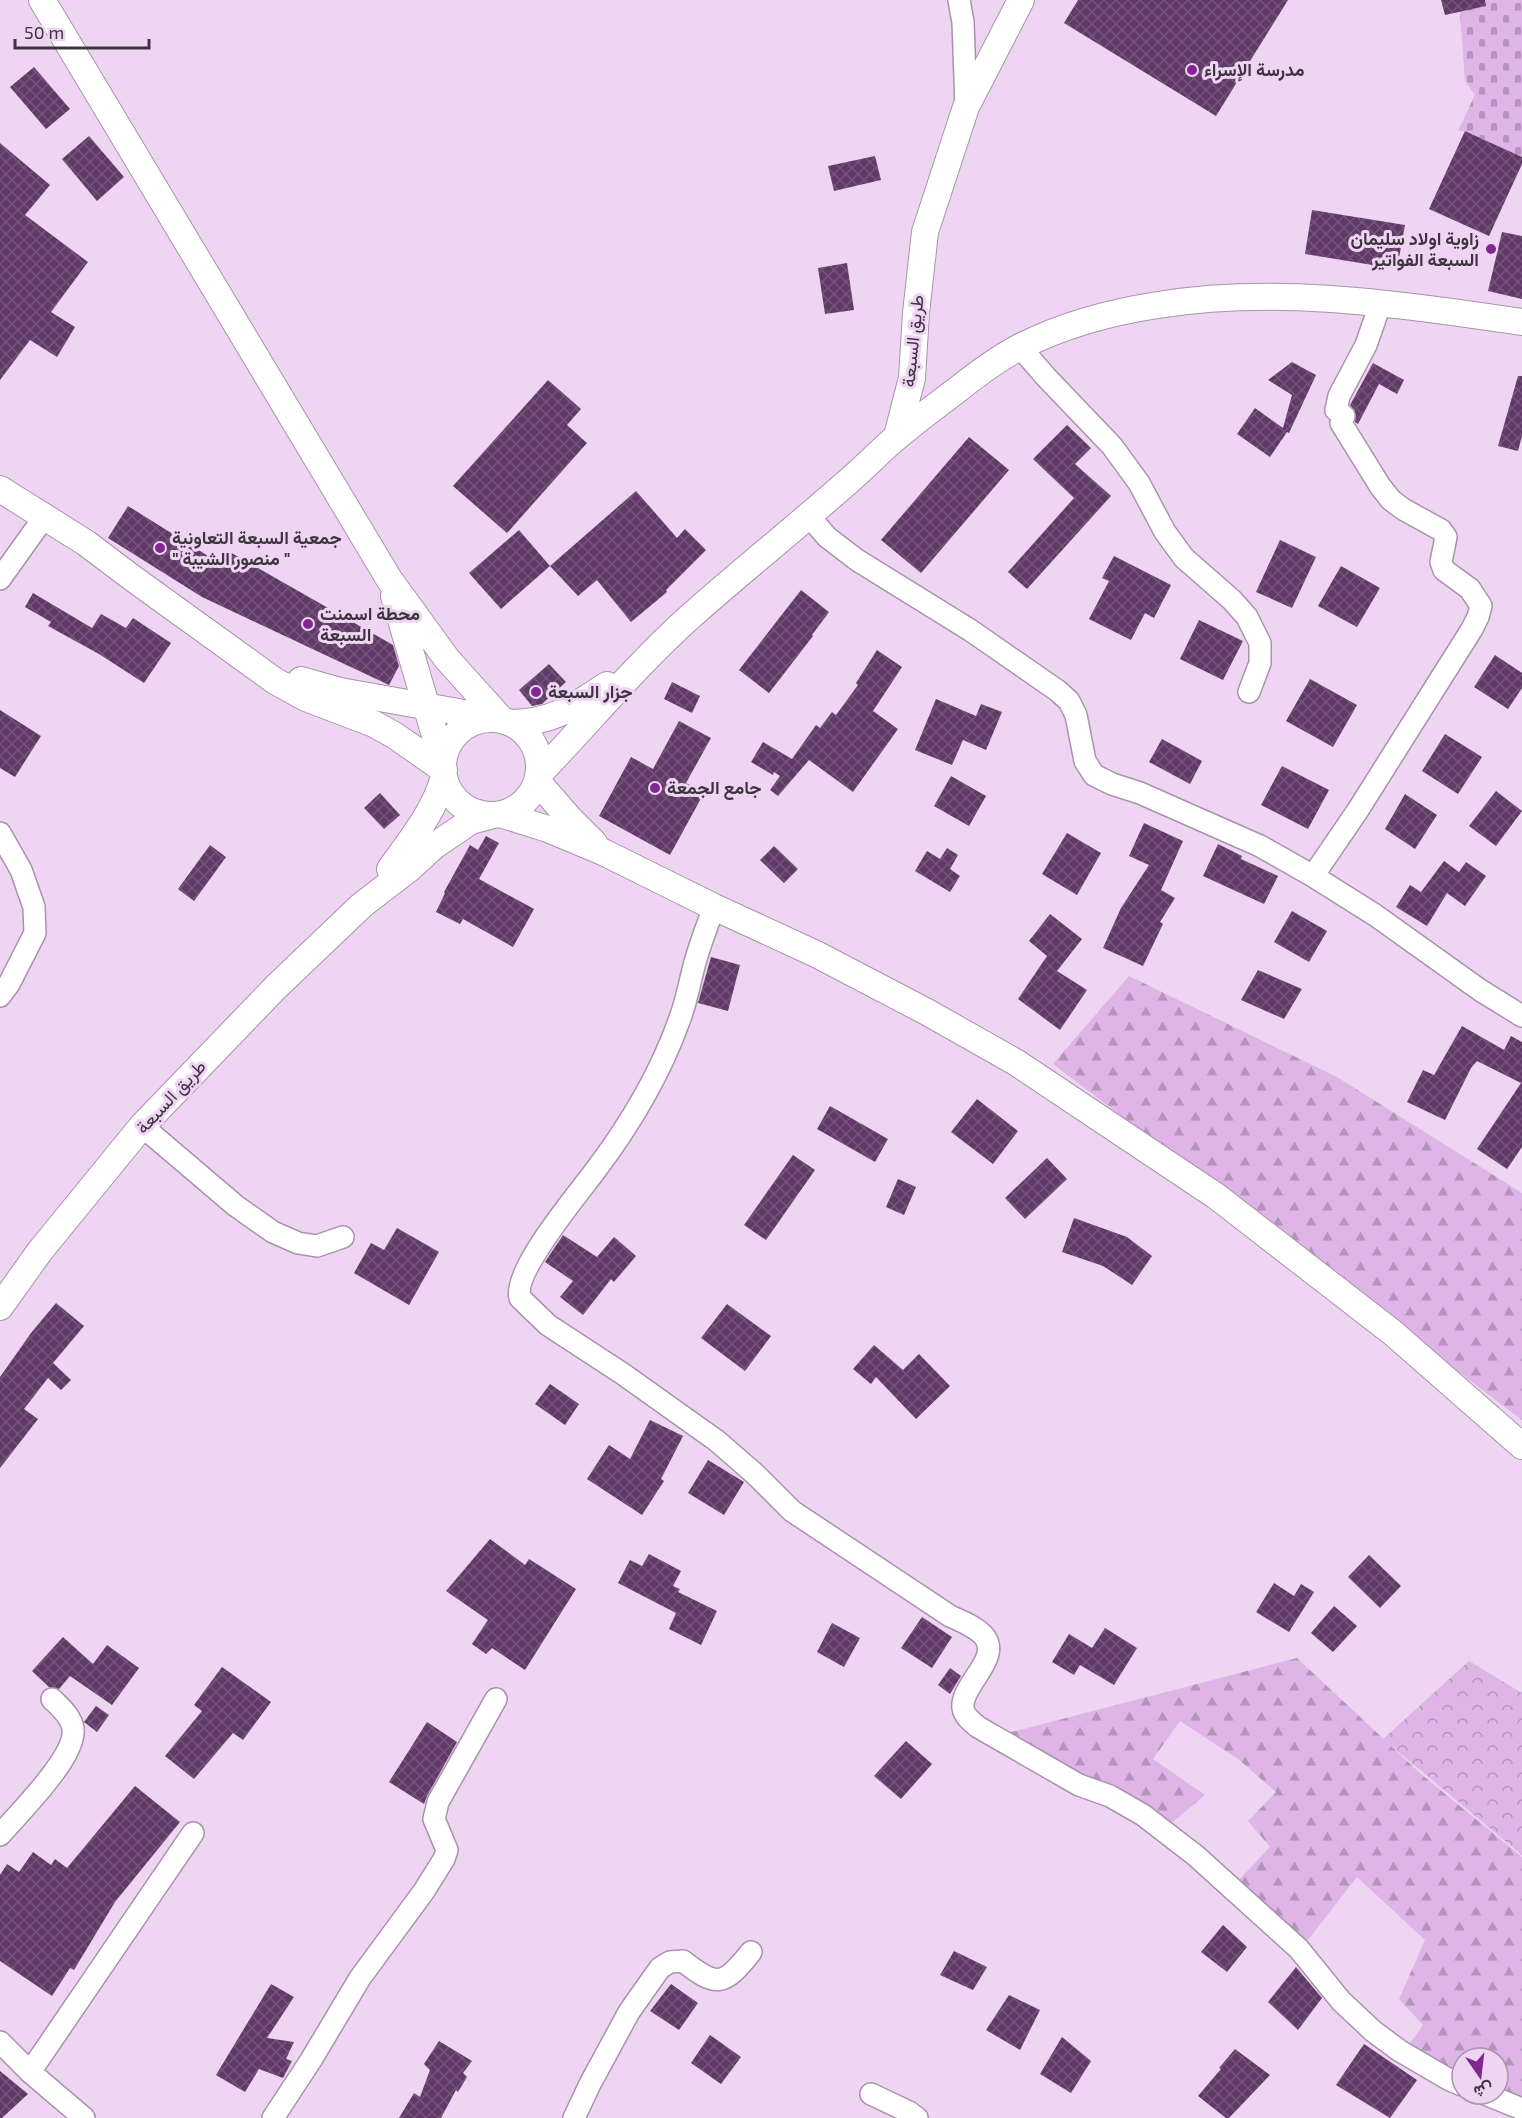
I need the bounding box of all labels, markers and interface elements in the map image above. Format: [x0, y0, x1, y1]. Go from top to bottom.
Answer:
scale bar [15, 12, 148, 50]
text: 50 m [24, 21, 64, 43]
place label: مدرسة الإسراء [1204, 58, 1305, 82]
marker: مدرسة الإسراء [1185, 63, 1199, 77]
place label: زاوية اولاد سليمان السبعة الفواتير [1351, 227, 1479, 271]
marker: زاوية اولاد سليمان السبعة الفواتير [1484, 242, 1498, 256]
street label: طريق السبعة [896, 294, 929, 388]
place label: جمعية السبعة التعاونية " منصور الشيبة " [172, 526, 342, 570]
marker: جمعية السبعة التعاونية " منصور الشيبة " [153, 541, 167, 555]
place label: محطة اسمنت السبعة [320, 602, 420, 646]
marker: محطة اسمنت السبعة [301, 617, 315, 631]
place label: جزار السبعة [548, 680, 633, 703]
marker: جزار السبعة [529, 685, 543, 699]
place label: جامع الجمعة [667, 776, 761, 800]
marker: جامع الجمعة [648, 781, 662, 795]
street label: طريق السبعة [131, 1055, 211, 1138]
north arrow [1450, 2046, 1510, 2106]
text: ش [1472, 2079, 1495, 2103]

